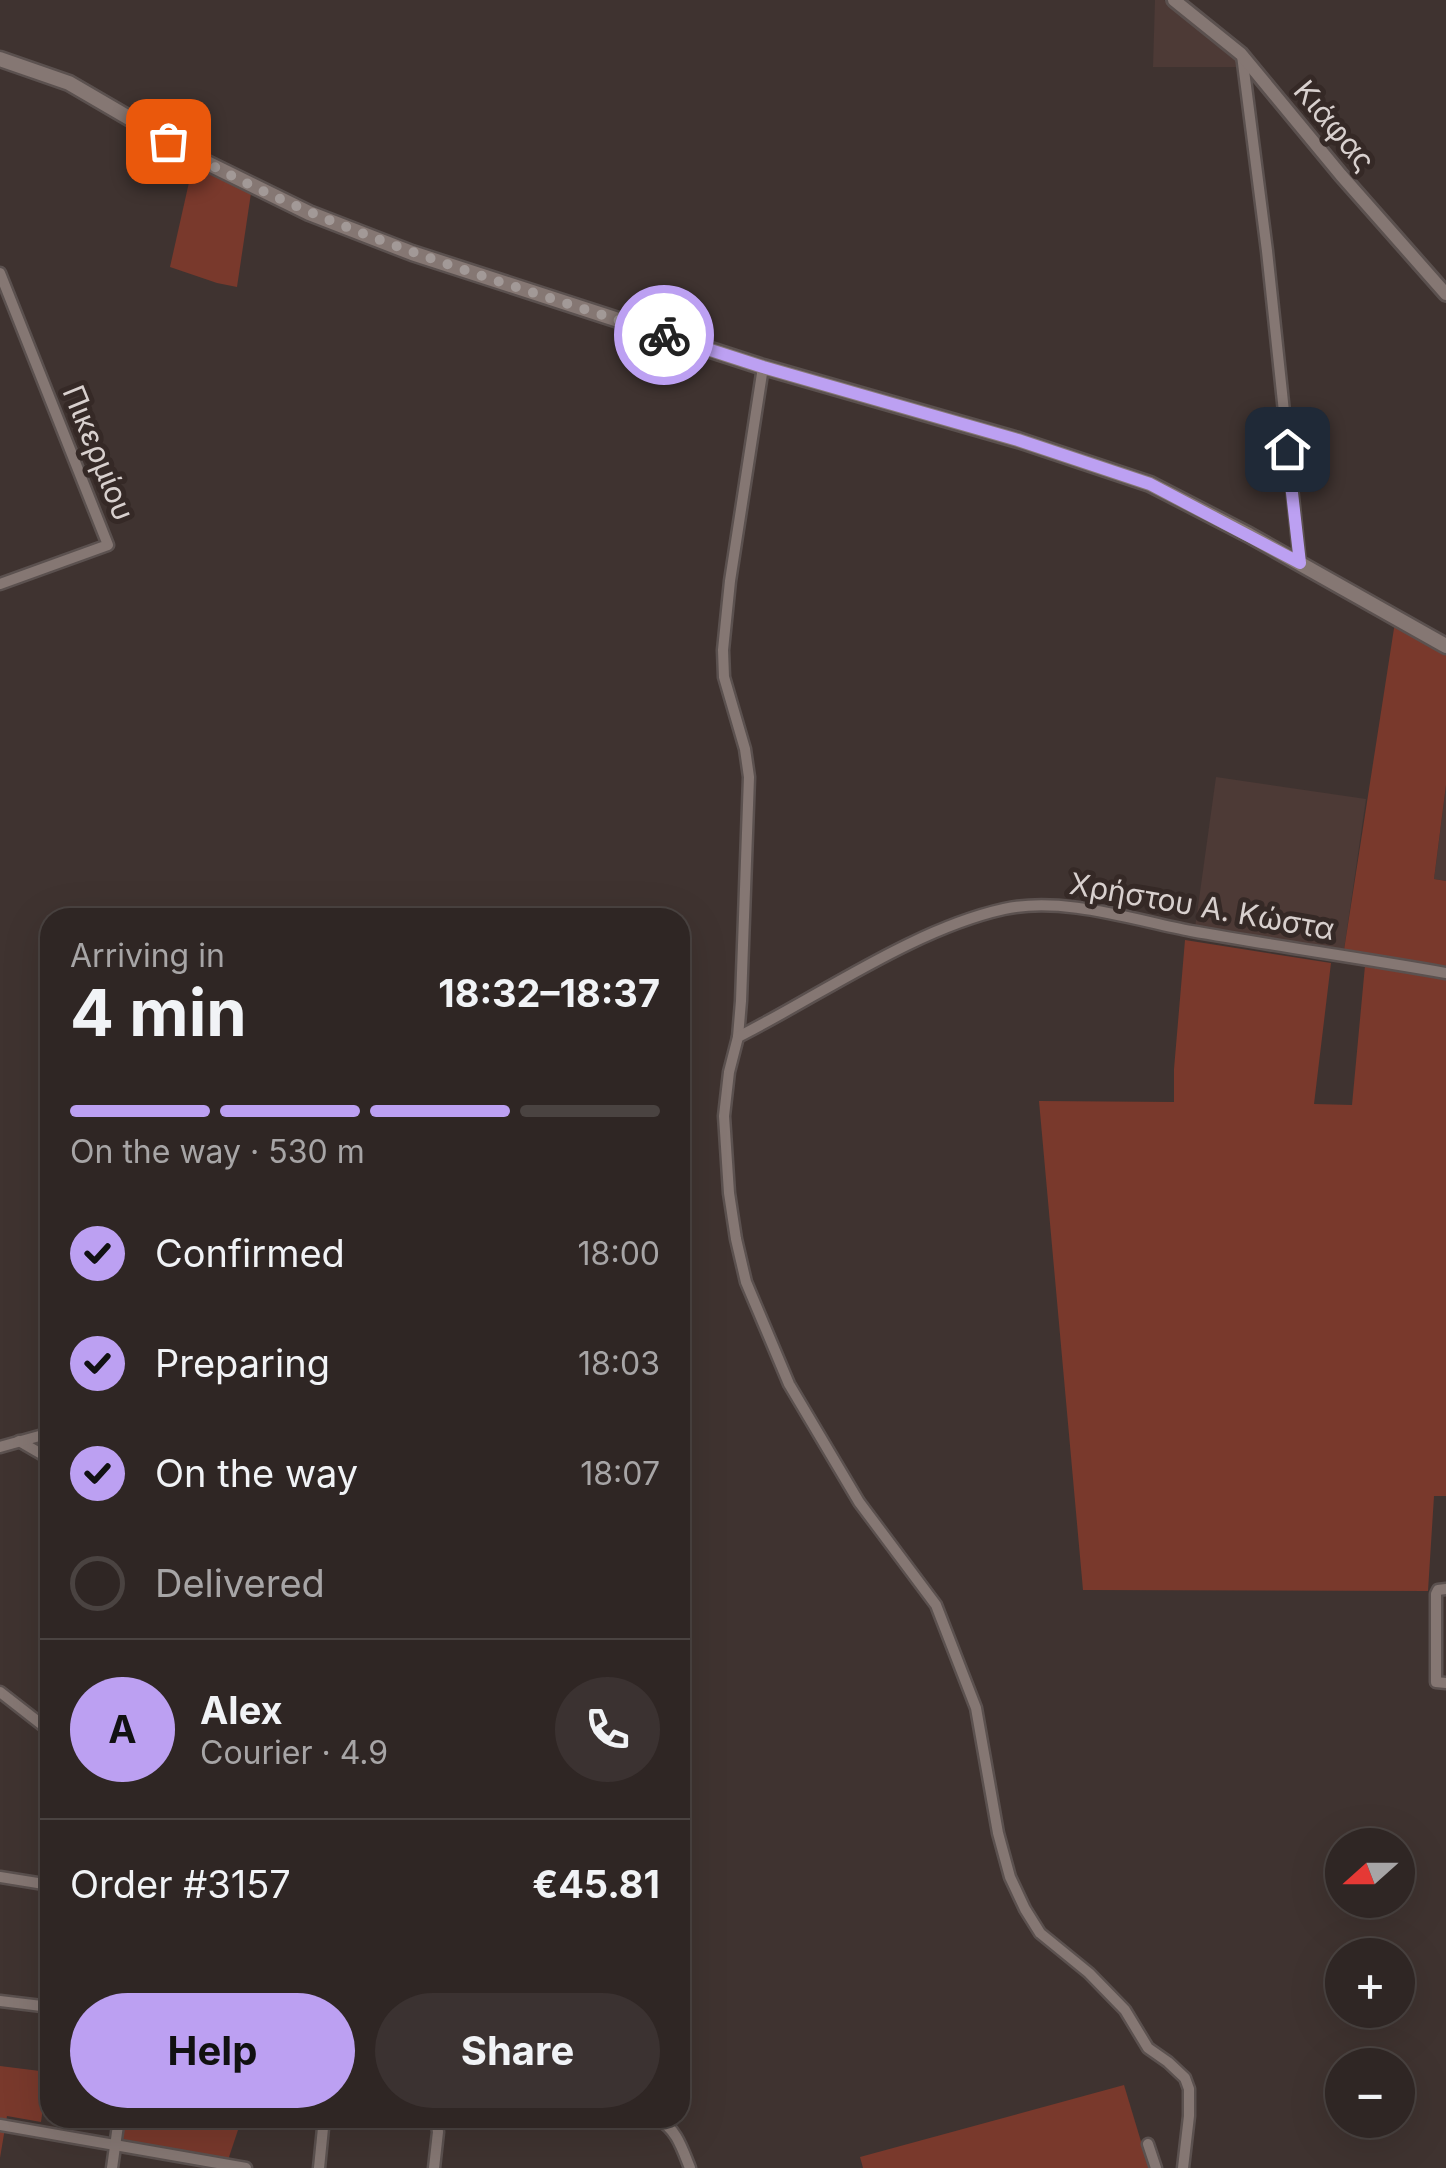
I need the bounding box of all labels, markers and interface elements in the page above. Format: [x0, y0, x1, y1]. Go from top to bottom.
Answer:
street label: Κιάφας [1287, 73, 1383, 178]
pin [126, 99, 211, 184]
icon: bag [141, 114, 196, 169]
courier [614, 285, 714, 385]
icon: bike [637, 308, 692, 363]
street label: Πικερμίου [56, 380, 142, 525]
pin [1245, 407, 1330, 492]
icon: home [1260, 422, 1315, 477]
street label: Χρήστου Α. Κώστα [1067, 865, 1337, 947]
text: Arriving in [70, 936, 225, 975]
text: 18:32–18:37 [438, 970, 660, 1016]
text: 4 min [70, 973, 247, 1052]
text: On the way · 530 m [70, 1132, 365, 1171]
icon: check [70, 1226, 125, 1281]
text: Confirmed [155, 1230, 345, 1276]
text: 18:00 [578, 1234, 660, 1273]
icon: check [70, 1336, 125, 1391]
text: Preparing [155, 1340, 330, 1386]
text: 18:03 [578, 1344, 660, 1383]
icon: check [70, 1446, 125, 1501]
text: On the way [155, 1450, 358, 1496]
text: 18:07 [580, 1454, 660, 1493]
text: Delivered [155, 1560, 325, 1606]
button: phone [555, 1677, 660, 1782]
text: Alex [200, 1687, 283, 1733]
text: A [108, 1706, 137, 1752]
text: Courier · 4.9 [200, 1733, 388, 1772]
north arrow [1325, 1828, 1415, 1918]
map controls [1325, 1828, 1415, 2138]
text: Order #3157 [70, 1861, 291, 1907]
text: €45.81 [532, 1861, 660, 1907]
button: + [1325, 1938, 1415, 2028]
button: Help [70, 1993, 355, 2108]
button: Share [375, 1993, 660, 2108]
button: − [1325, 2048, 1415, 2138]

